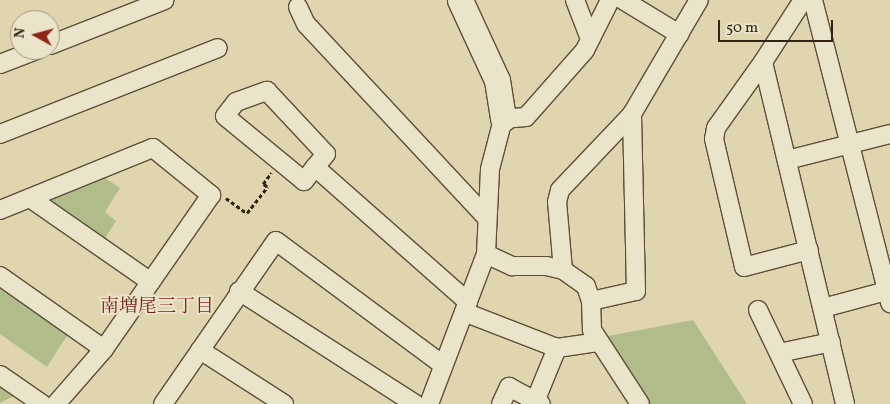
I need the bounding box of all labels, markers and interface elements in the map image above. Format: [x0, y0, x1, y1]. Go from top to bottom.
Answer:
north arrow [10, 10, 60, 60]
scale bar [720, 10, 835, 42]
text: 50 m [726, 18, 758, 39]
text: N [11, 27, 31, 39]
district label: 南増尾三丁目 [100, 297, 214, 319]

